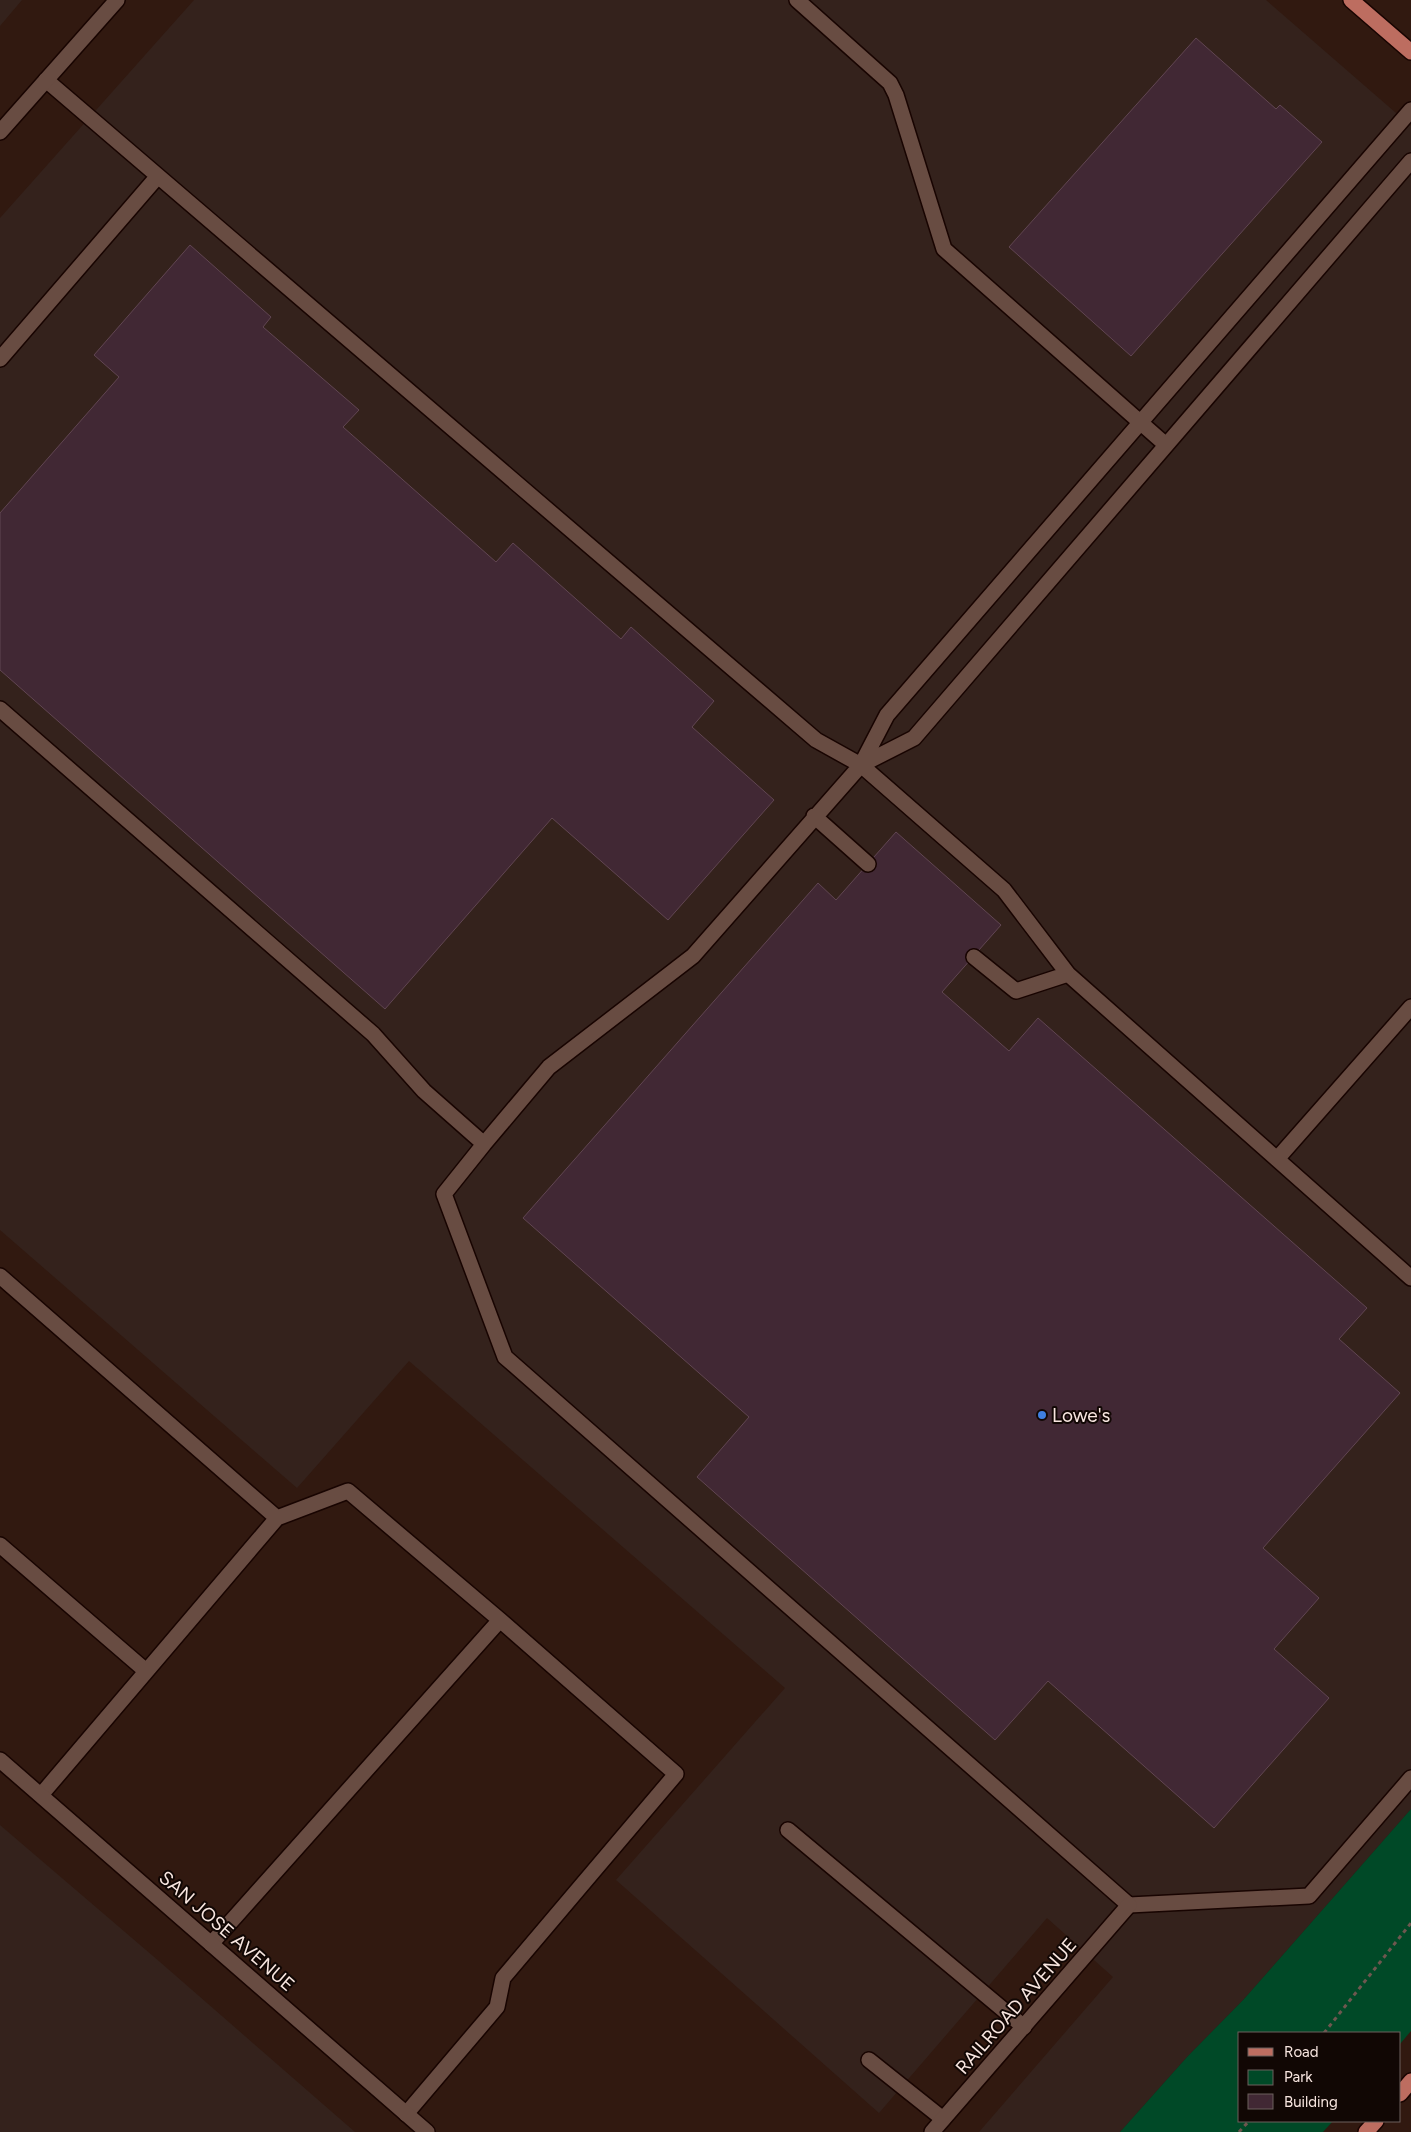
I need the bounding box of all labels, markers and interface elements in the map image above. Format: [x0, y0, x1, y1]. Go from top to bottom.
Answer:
place label: Lowe's [1052, 1404, 1110, 1427]
marker: Lowe's [1036, 1409, 1048, 1421]
street label: SAN JOSE AVENUE [155, 1866, 299, 1996]
street label: RAILROAD AVENUE [951, 1933, 1081, 2079]
legend [1238, 2032, 1401, 2122]
text: Road [1284, 2043, 1319, 2061]
text: Park [1284, 2068, 1313, 2086]
text: Building [1284, 2093, 1338, 2111]

